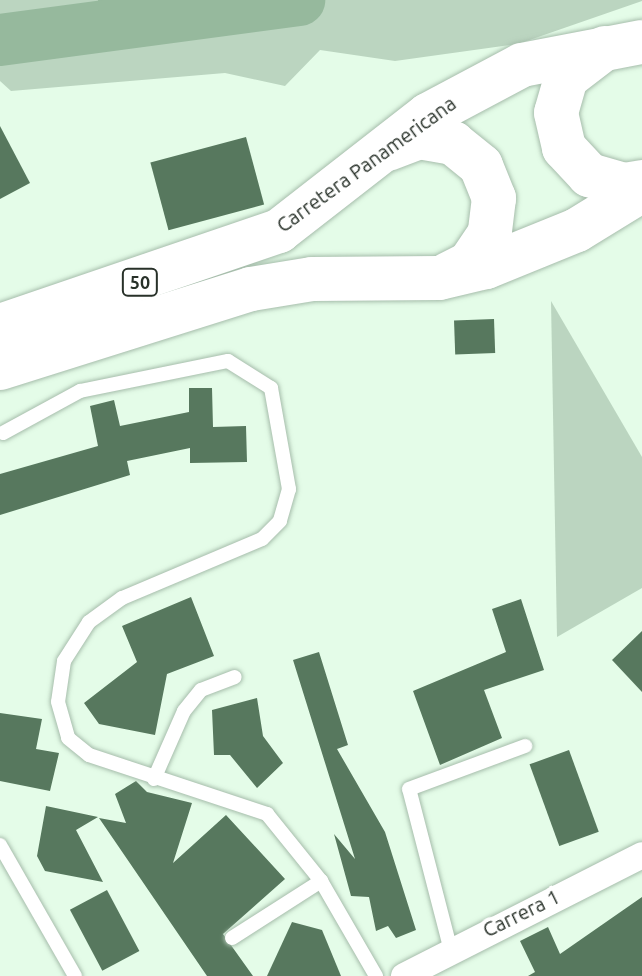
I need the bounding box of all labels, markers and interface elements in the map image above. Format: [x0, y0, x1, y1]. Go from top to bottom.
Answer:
street label: Carretera Panamericana [272, 91, 460, 237]
road number: 50 [120, 268, 160, 296]
street label: Carrera 1 [479, 884, 563, 942]

